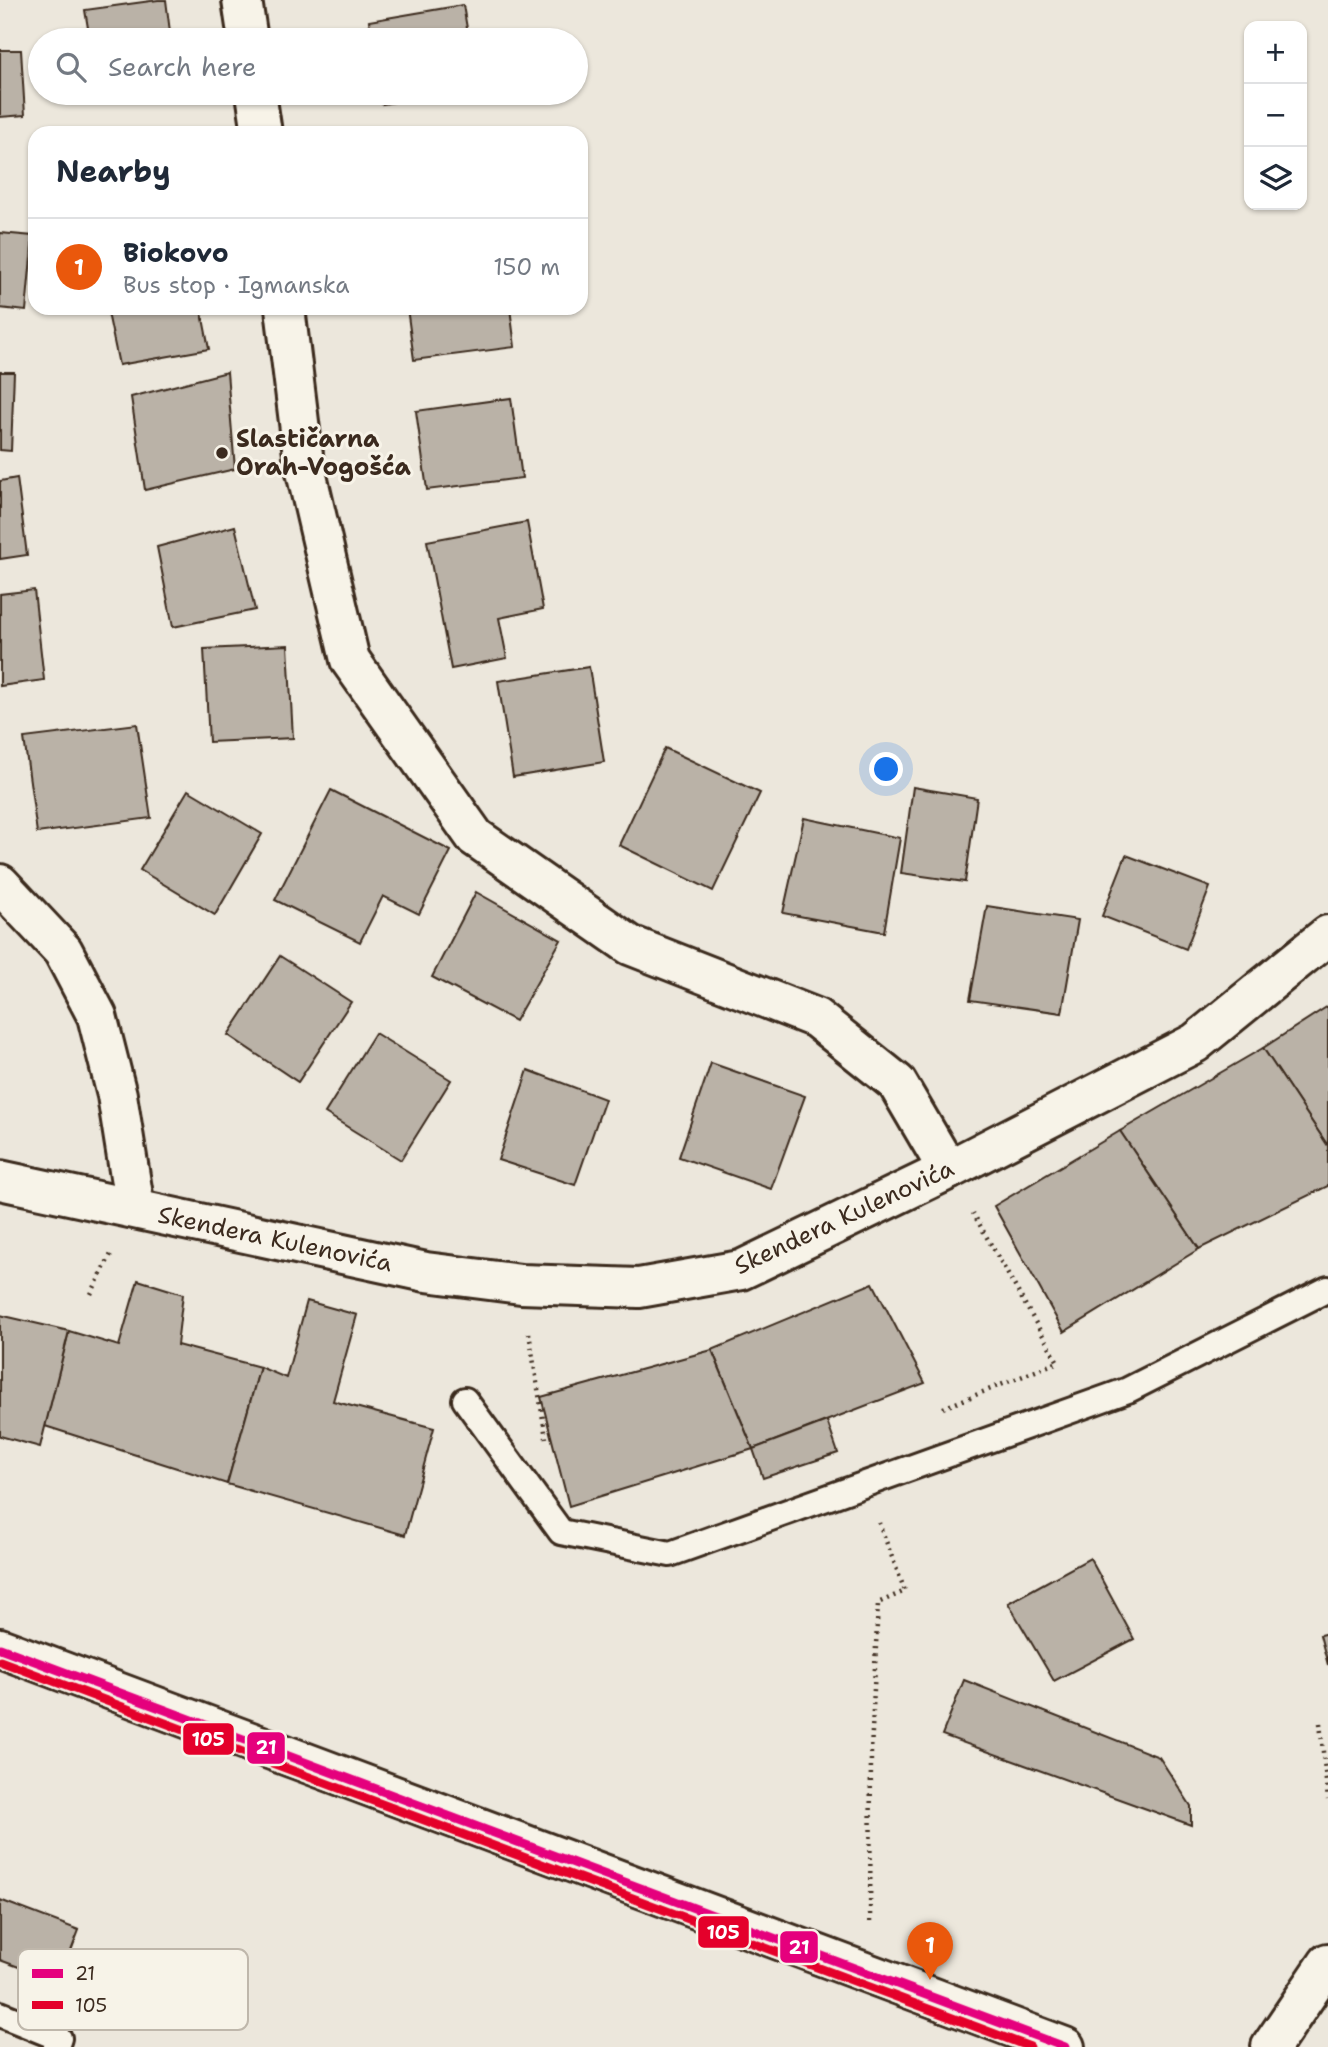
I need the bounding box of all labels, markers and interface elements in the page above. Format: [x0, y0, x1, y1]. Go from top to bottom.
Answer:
map controls [1244, 21, 1307, 210]
button: + [1244, 21, 1307, 84]
search box [28, 28, 588, 105]
icon: search [52, 48, 90, 86]
text: Search here [108, 49, 257, 84]
button: − [1244, 84, 1307, 147]
button: layers [1244, 147, 1307, 210]
text: Nearby [56, 151, 171, 192]
text: Biokovo [123, 235, 229, 270]
text: 1 [74, 252, 84, 282]
text: 150 m [493, 252, 560, 282]
text: Bus stop · Igmanska [123, 270, 350, 300]
place label: Slastičarna Orah-Vogošća [236, 423, 412, 483]
marker: Slastičarna Orah-Vogošća [214, 445, 230, 461]
your location [869, 752, 903, 786]
street label: Skendera Kulenovića [729, 1152, 959, 1282]
street label: Skendera Kulenovića [155, 1199, 395, 1279]
line badge: 105 [182, 1722, 235, 1756]
text: 105 [191, 1727, 225, 1752]
line badge: 21 [246, 1731, 286, 1765]
text: 21 [255, 1735, 277, 1760]
line badge: 105 [697, 1915, 750, 1949]
text: 105 [706, 1920, 740, 1945]
pin: 1 [907, 1922, 953, 1980]
line badge: 21 [779, 1930, 819, 1964]
text: 21 [788, 1935, 810, 1960]
legend [18, 1949, 248, 2030]
text: 21 [75, 1961, 95, 1986]
text: 105 [75, 1993, 107, 2018]

